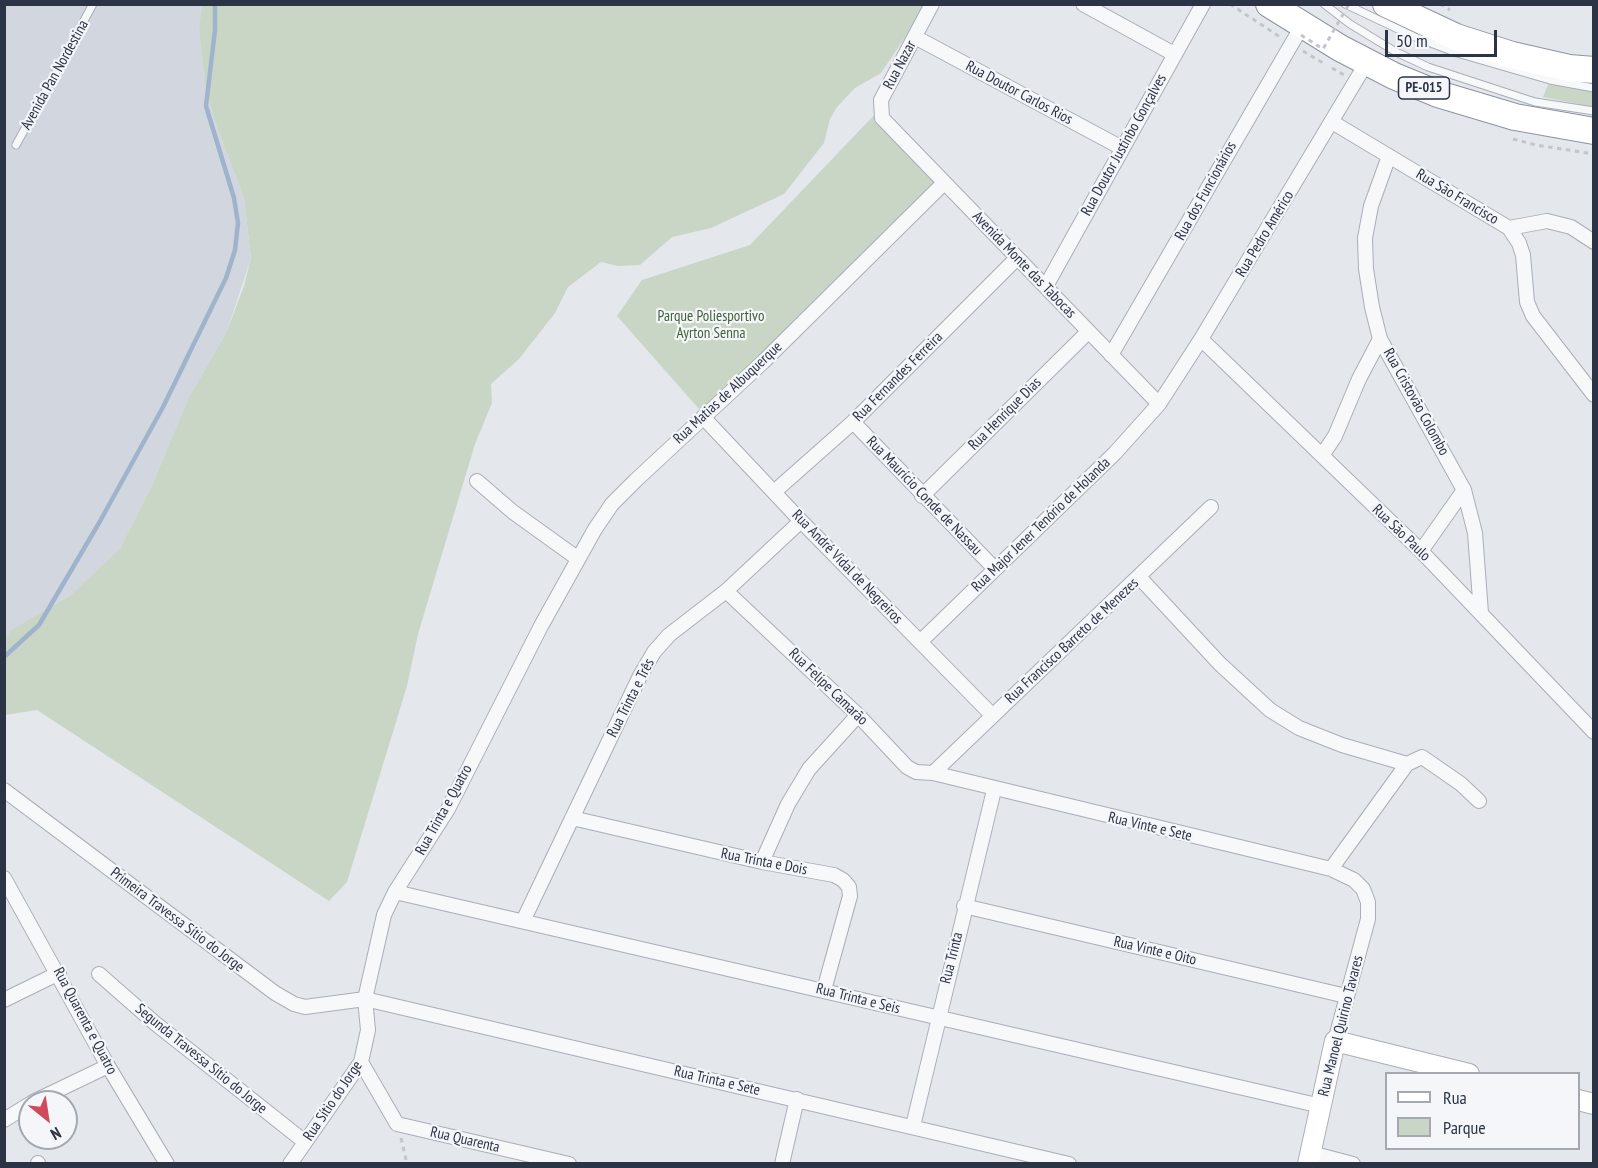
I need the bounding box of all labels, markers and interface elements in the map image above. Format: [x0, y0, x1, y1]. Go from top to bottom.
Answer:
street label: Avenida Pan Nordestina [17, 17, 93, 133]
scale bar [1388, 18, 1500, 56]
text: 50 m [1396, 29, 1428, 52]
street label: Rua Nazar [880, 38, 920, 92]
street label: Rua Doutor Carlos Rios [962, 57, 1076, 129]
street label: Rua Doutor Justinbo Gonçalves [1078, 71, 1170, 219]
road number: PE-015 [1398, 77, 1450, 99]
street label: Rua dos Funcionários [1171, 139, 1241, 243]
street label: Rua São Francisco [1412, 165, 1502, 229]
street label: Rua Pedro Américo [1232, 188, 1298, 280]
street label: Avenida Monte das Tabocas [968, 208, 1080, 322]
park label: Parque Poliesportivo Ayrton Senna [658, 308, 764, 343]
street label: Rua Fernandes Ferreira [849, 328, 947, 426]
street label: Rua Matias de Albuquerque [670, 338, 786, 448]
street label: Rua Cristovão Colombo [1379, 345, 1453, 459]
street label: Rua Henrique Dias [965, 374, 1045, 454]
street label: Rua Maurício Conde de Nassau [862, 433, 986, 559]
street label: Rua Major Jener Tenório de Holanda [968, 454, 1114, 596]
street label: Rua São Paulo [1368, 501, 1434, 565]
street label: Rua André Vidal de Negreiros [788, 506, 906, 628]
street label: Rua Francisco Barreto de Menezes [1001, 574, 1143, 708]
street label: Rua Felipe Camarão [785, 645, 871, 729]
street label: Rua Trinta e Três [604, 656, 658, 740]
street label: Rua Trinta e Quatro [412, 762, 476, 858]
street label: Rua Vinte e Sete [1106, 809, 1194, 845]
street label: Rua Trinta e Dois [719, 845, 809, 879]
street label: Primeira Travessa Sítio do Jorge [107, 864, 247, 976]
street label: Rua Trinta [937, 930, 967, 986]
street label: Rua Vinte e Oito [1112, 933, 1198, 969]
street label: Rua Manoel Quirino Tavares [1315, 954, 1367, 1098]
street label: Rua Quarenta e Quatro [49, 964, 121, 1078]
street label: Rua Trinta e Seis [814, 980, 902, 1018]
street label: Segunda Travessa Sítio do Jorge [131, 1000, 271, 1118]
street label: Rua Sítio do Jorge [300, 1058, 366, 1144]
street label: Rua Trinta e Sete [672, 1062, 762, 1100]
legend [1385, 1072, 1580, 1150]
text: Rua [1443, 1086, 1467, 1109]
north arrow [18, 1090, 78, 1150]
text: Parque [1443, 1116, 1486, 1139]
text: N [47, 1123, 65, 1145]
street label: Rua Quarenta [429, 1123, 501, 1157]

